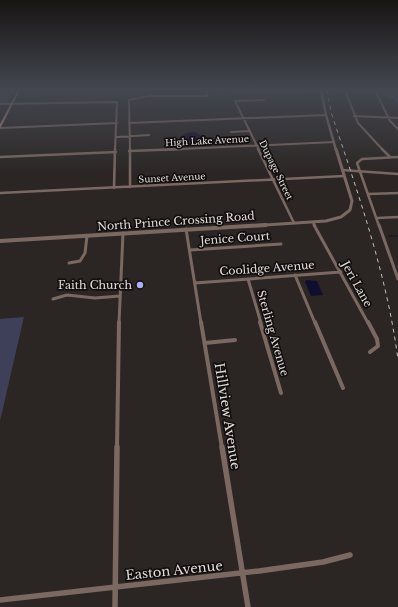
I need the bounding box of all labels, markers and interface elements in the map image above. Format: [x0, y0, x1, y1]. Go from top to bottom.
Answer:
street label: High Lake Avenue [165, 133, 249, 148]
street label: Dupage Street [257, 138, 296, 202]
street label: Sunset Avenue [138, 170, 206, 185]
street label: North Prince Crossing Road [97, 208, 256, 233]
street label: Jenice Court [198, 229, 271, 248]
street label: Jeri Lane [338, 257, 375, 309]
street label: Coolidge Avenue [219, 258, 315, 278]
place label: Faith Church [58, 278, 132, 292]
marker: Faith Church [135, 280, 145, 290]
street label: Sterling Avenue [254, 288, 292, 378]
street label: Hillview Avenue [211, 361, 244, 471]
street label: Easton Avenue [125, 557, 223, 584]

